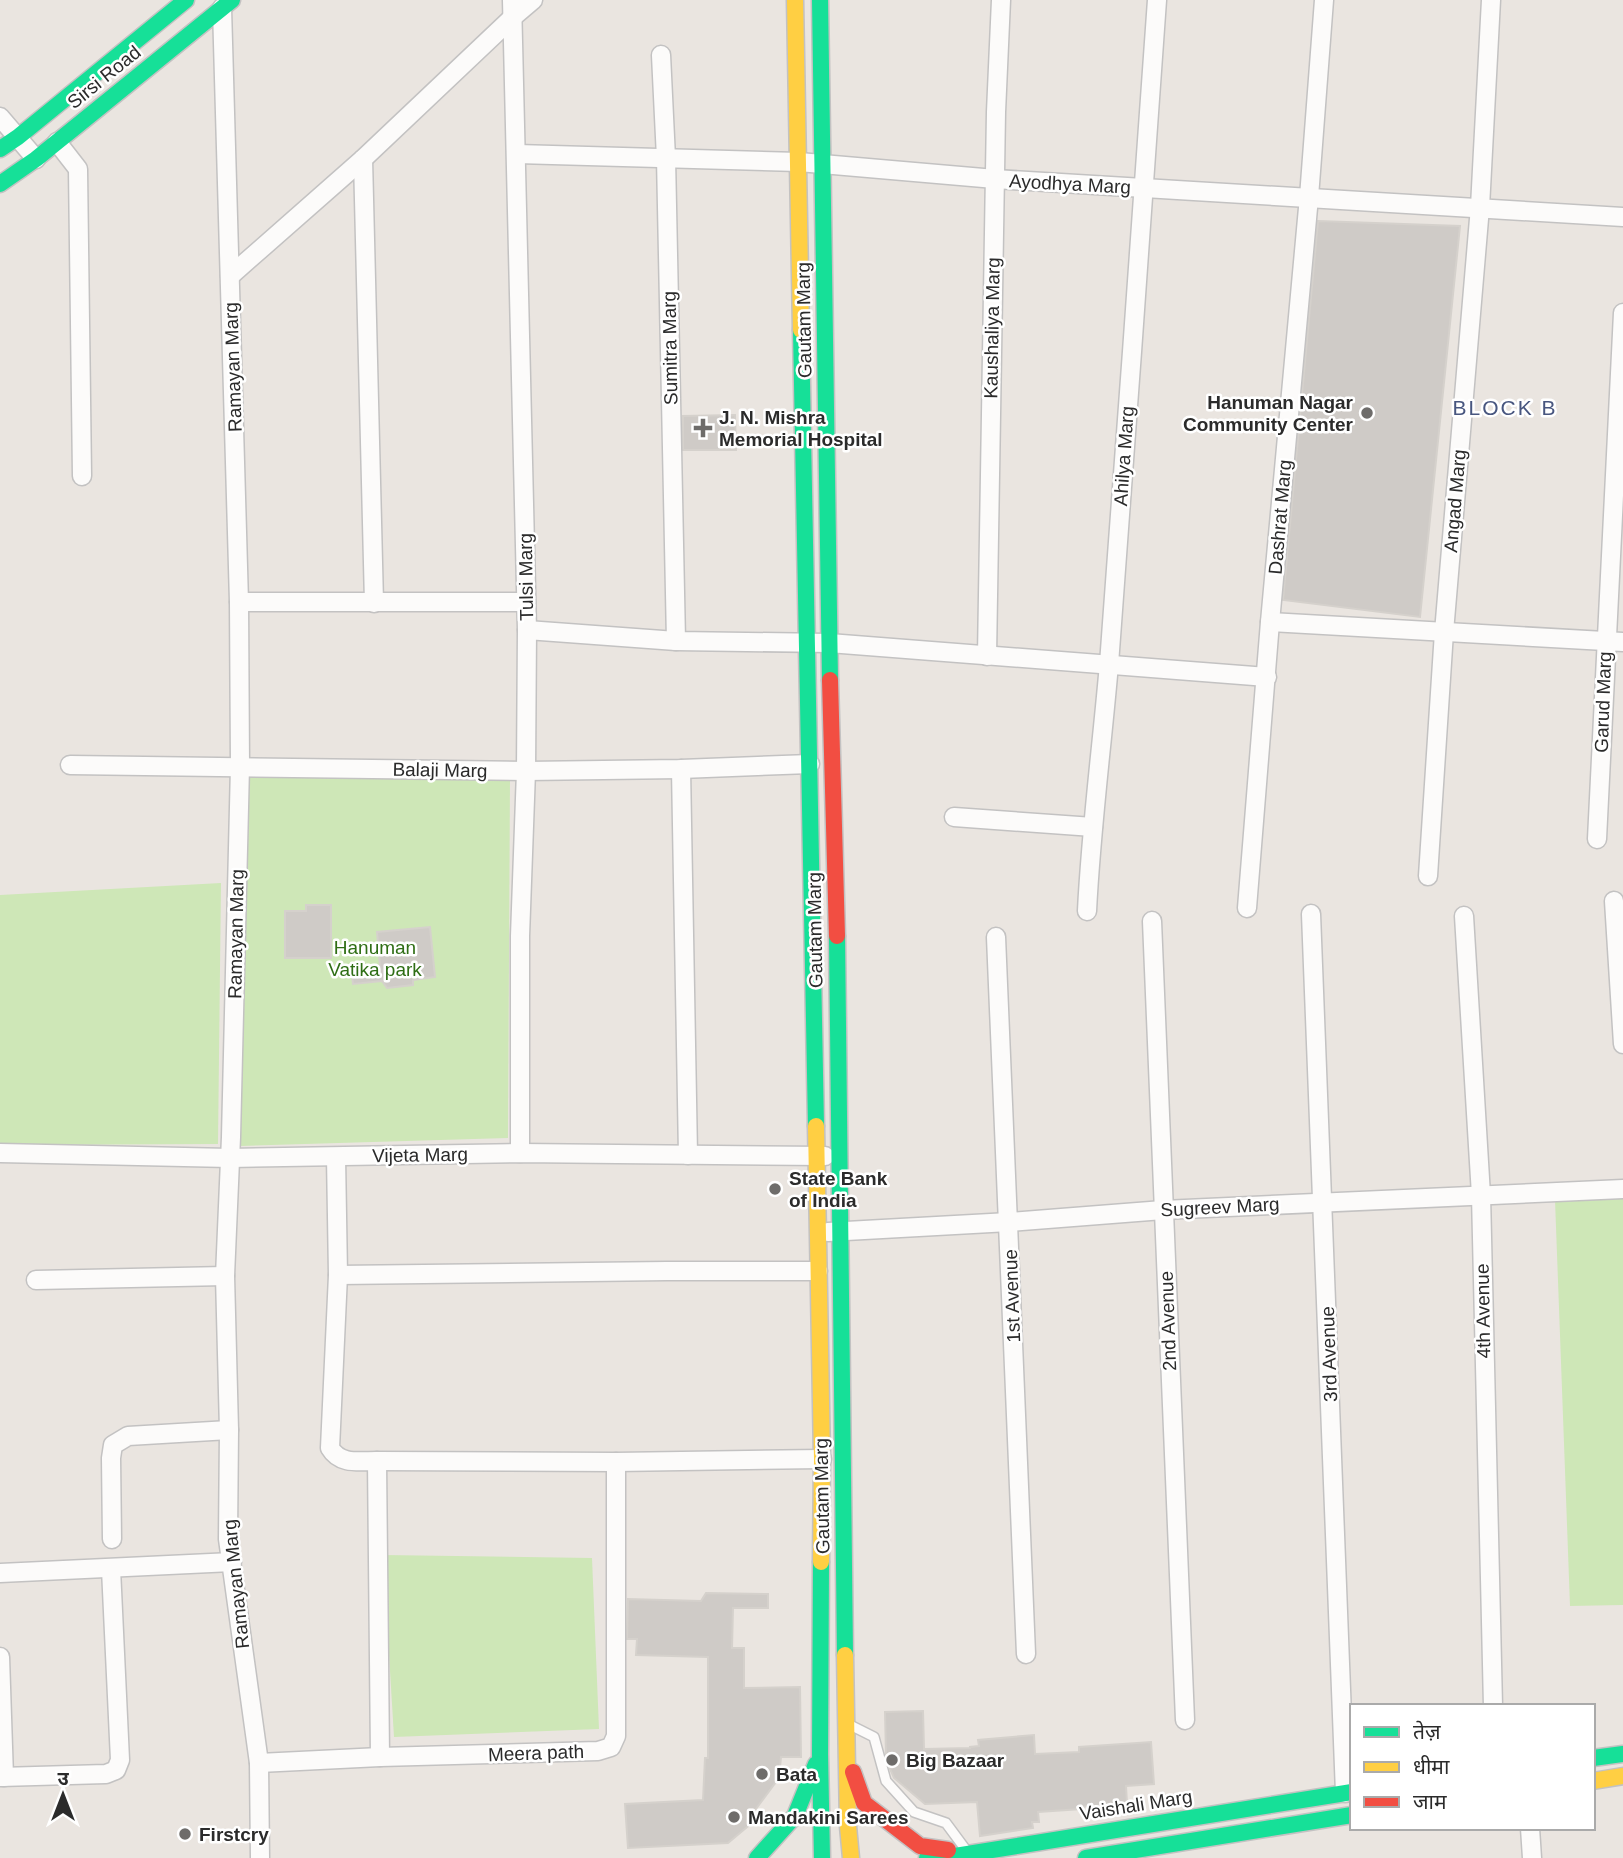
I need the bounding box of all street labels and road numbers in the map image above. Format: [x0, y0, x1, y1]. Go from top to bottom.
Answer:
street label: Sirsi Road [63, 41, 145, 113]
street label: Ayodhya Marg [1008, 170, 1132, 198]
street label: Kaushaliya Marg [980, 257, 1004, 399]
street label: Gautam Marg [792, 262, 816, 378]
street label: Sumitra Marg [659, 291, 681, 405]
street label: Ramayan Marg [220, 302, 246, 432]
street label: Ahilya Marg [1110, 405, 1138, 507]
street label: Angad Marg [1440, 449, 1470, 553]
street label: Dashrat Marg [1265, 459, 1295, 575]
street label: Tulsi Marg [515, 533, 537, 621]
street label: Garud Marg [1591, 651, 1615, 753]
street label: Balaji Marg [392, 759, 488, 781]
street label: Ramayan Marg [224, 869, 248, 999]
street label: Gautam Marg [803, 872, 827, 988]
street label: Vijeta Marg [372, 1144, 468, 1166]
street label: Sugreev Marg [1160, 1193, 1280, 1221]
street label: 1st Avenue [1000, 1249, 1024, 1343]
street label: 4th Avenue [1472, 1263, 1494, 1359]
street label: 2nd Avenue [1156, 1271, 1180, 1371]
street label: 3rd Avenue [1317, 1306, 1341, 1402]
street label: Gautam Marg [810, 1438, 834, 1554]
street label: Ramayan Marg [219, 1518, 253, 1650]
street label: Meera path [488, 1741, 584, 1765]
street label: Vaishali Marg [1078, 1786, 1194, 1824]

